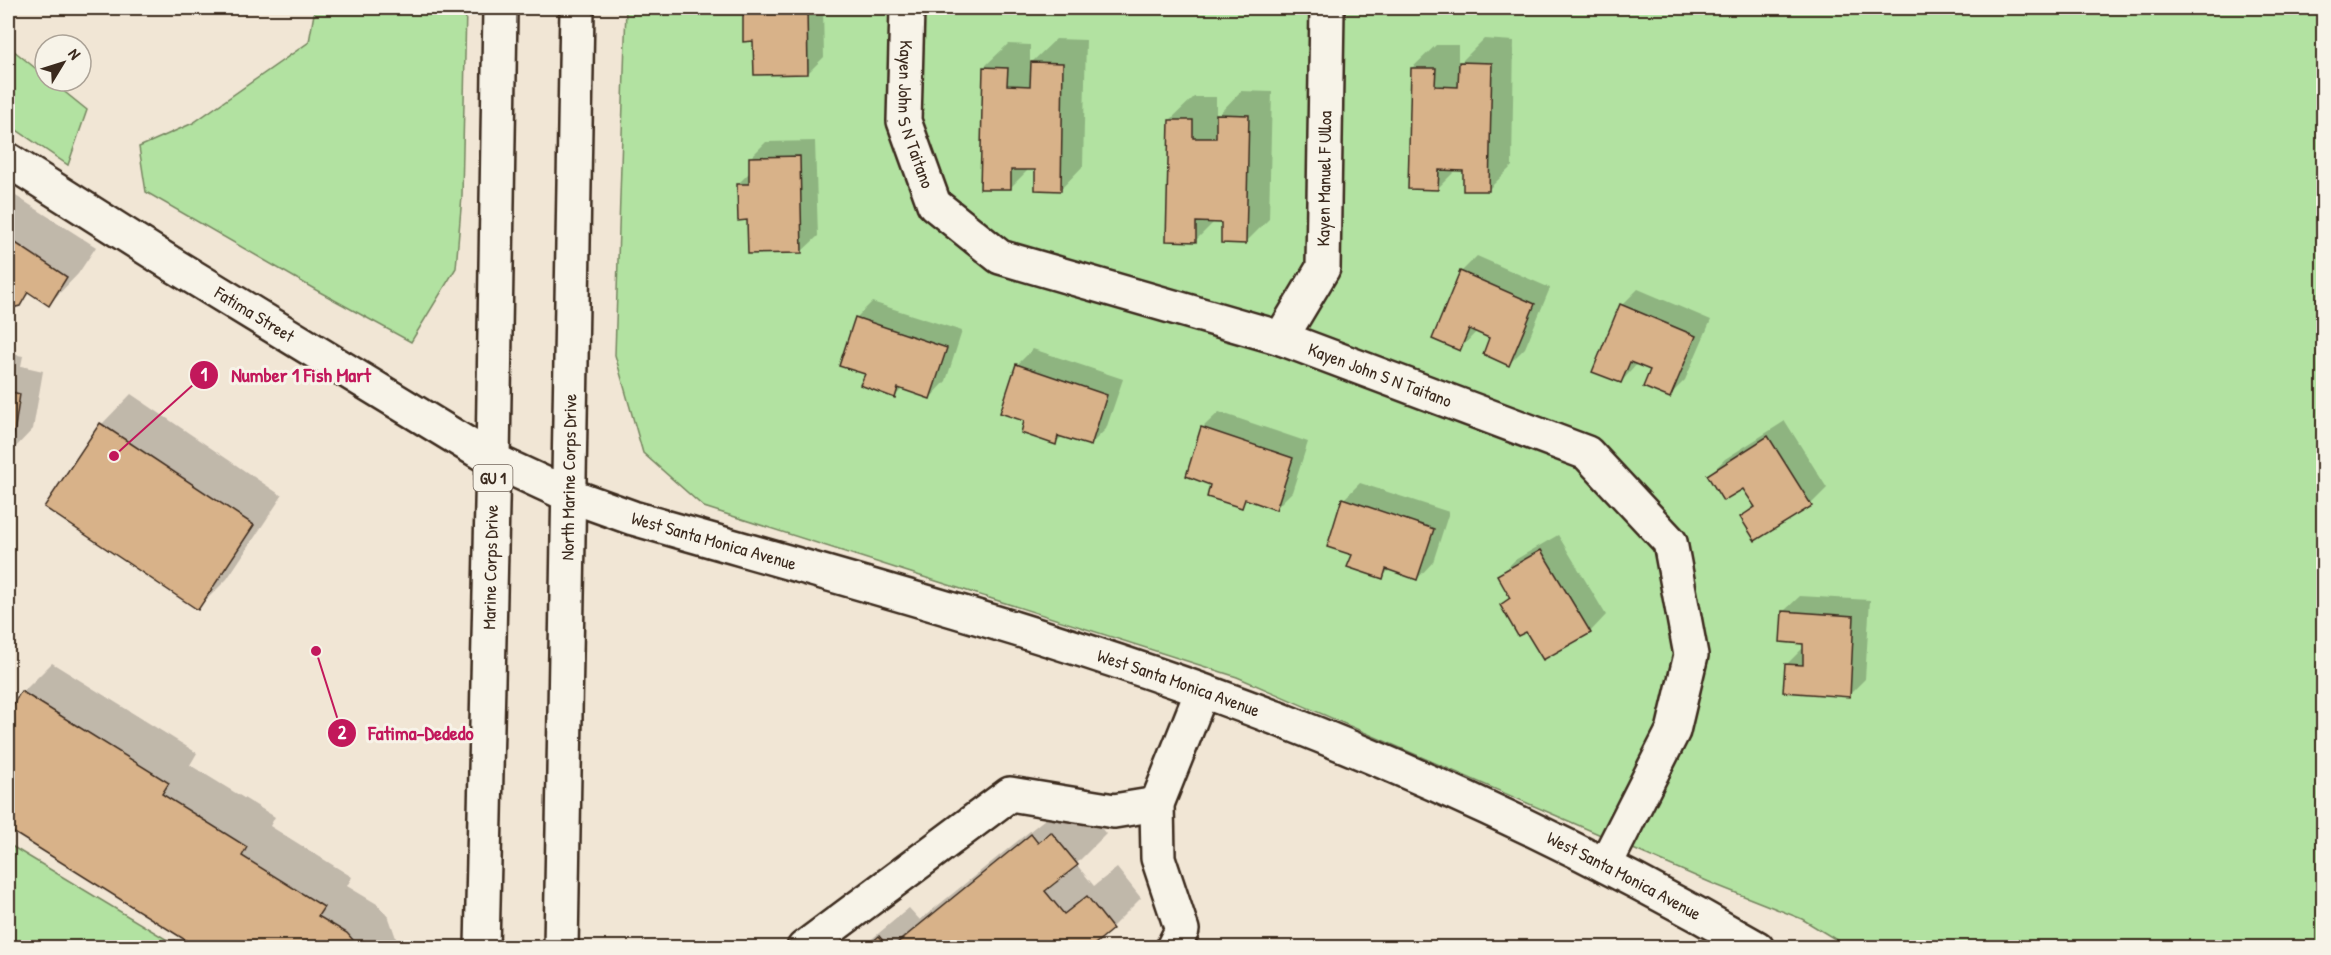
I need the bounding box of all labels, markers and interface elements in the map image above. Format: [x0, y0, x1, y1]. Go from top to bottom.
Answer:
north arrow [33, 33, 93, 93]
street label: Kayen John S N Taitano [892, 40, 940, 192]
text: N [64, 44, 86, 64]
street label: Kayen Manuel F Ulloa [1310, 111, 1337, 247]
street label: Fatima Street [209, 280, 300, 348]
street label: Kayen John S N Taitano [1305, 336, 1455, 413]
callout: Number 1 Fish Mart [189, 356, 383, 394]
text: Number 1 Fish Mart [231, 361, 372, 388]
text: 1 [201, 362, 208, 387]
street label: North Marine Corps Drive [555, 394, 582, 561]
road number: GU 1 [474, 465, 512, 491]
street label: Marine Corps Drive [476, 504, 504, 630]
street label: West Santa Monica Avenue [629, 505, 799, 576]
street label: West Santa Monica Avenue [1094, 643, 1263, 723]
callout: Fatima-Dededo [327, 714, 486, 752]
text: Fatima-Dededo [367, 719, 474, 746]
text: 2 [338, 720, 347, 745]
street label: West Santa Monica Avenue [1543, 825, 1706, 926]

